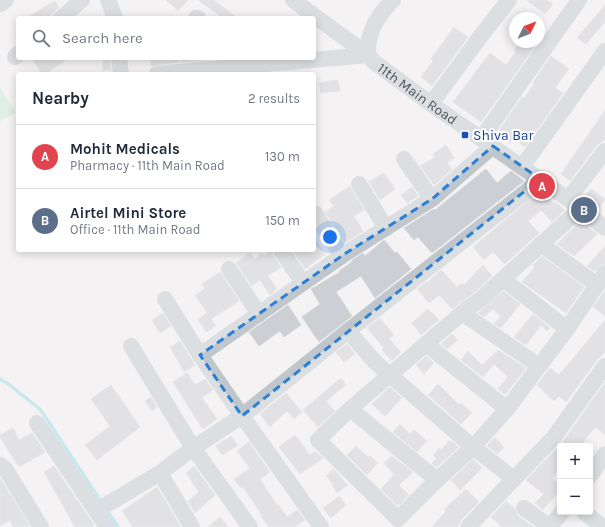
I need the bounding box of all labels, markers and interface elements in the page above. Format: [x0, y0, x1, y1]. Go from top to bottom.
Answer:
north arrow [509, 12, 545, 48]
search box [16, 16, 316, 60]
icon: search [30, 27, 52, 49]
text: Search here [62, 29, 143, 47]
street label: 11th Main Road [374, 59, 461, 128]
text: Nearby [32, 88, 89, 108]
text: 2 results [248, 91, 300, 106]
place label: Shiva Bar [473, 127, 535, 144]
marker: Shiva Bar [460, 130, 470, 140]
text: Mohit Medicals [70, 140, 180, 158]
text: A [41, 149, 49, 164]
text: 130 m [265, 149, 300, 164]
text: Pharmacy · 11th Main Road [70, 158, 225, 173]
pin: A [529, 171, 555, 201]
pin: B [571, 195, 597, 225]
text: Airtel Mini Store [70, 204, 186, 222]
text: B [41, 213, 49, 228]
text: 150 m [265, 213, 300, 228]
text: Office · 11th Main Road [70, 222, 200, 237]
your location [320, 227, 340, 247]
map controls [557, 443, 593, 515]
button: + [557, 443, 593, 479]
button: − [557, 479, 593, 515]

